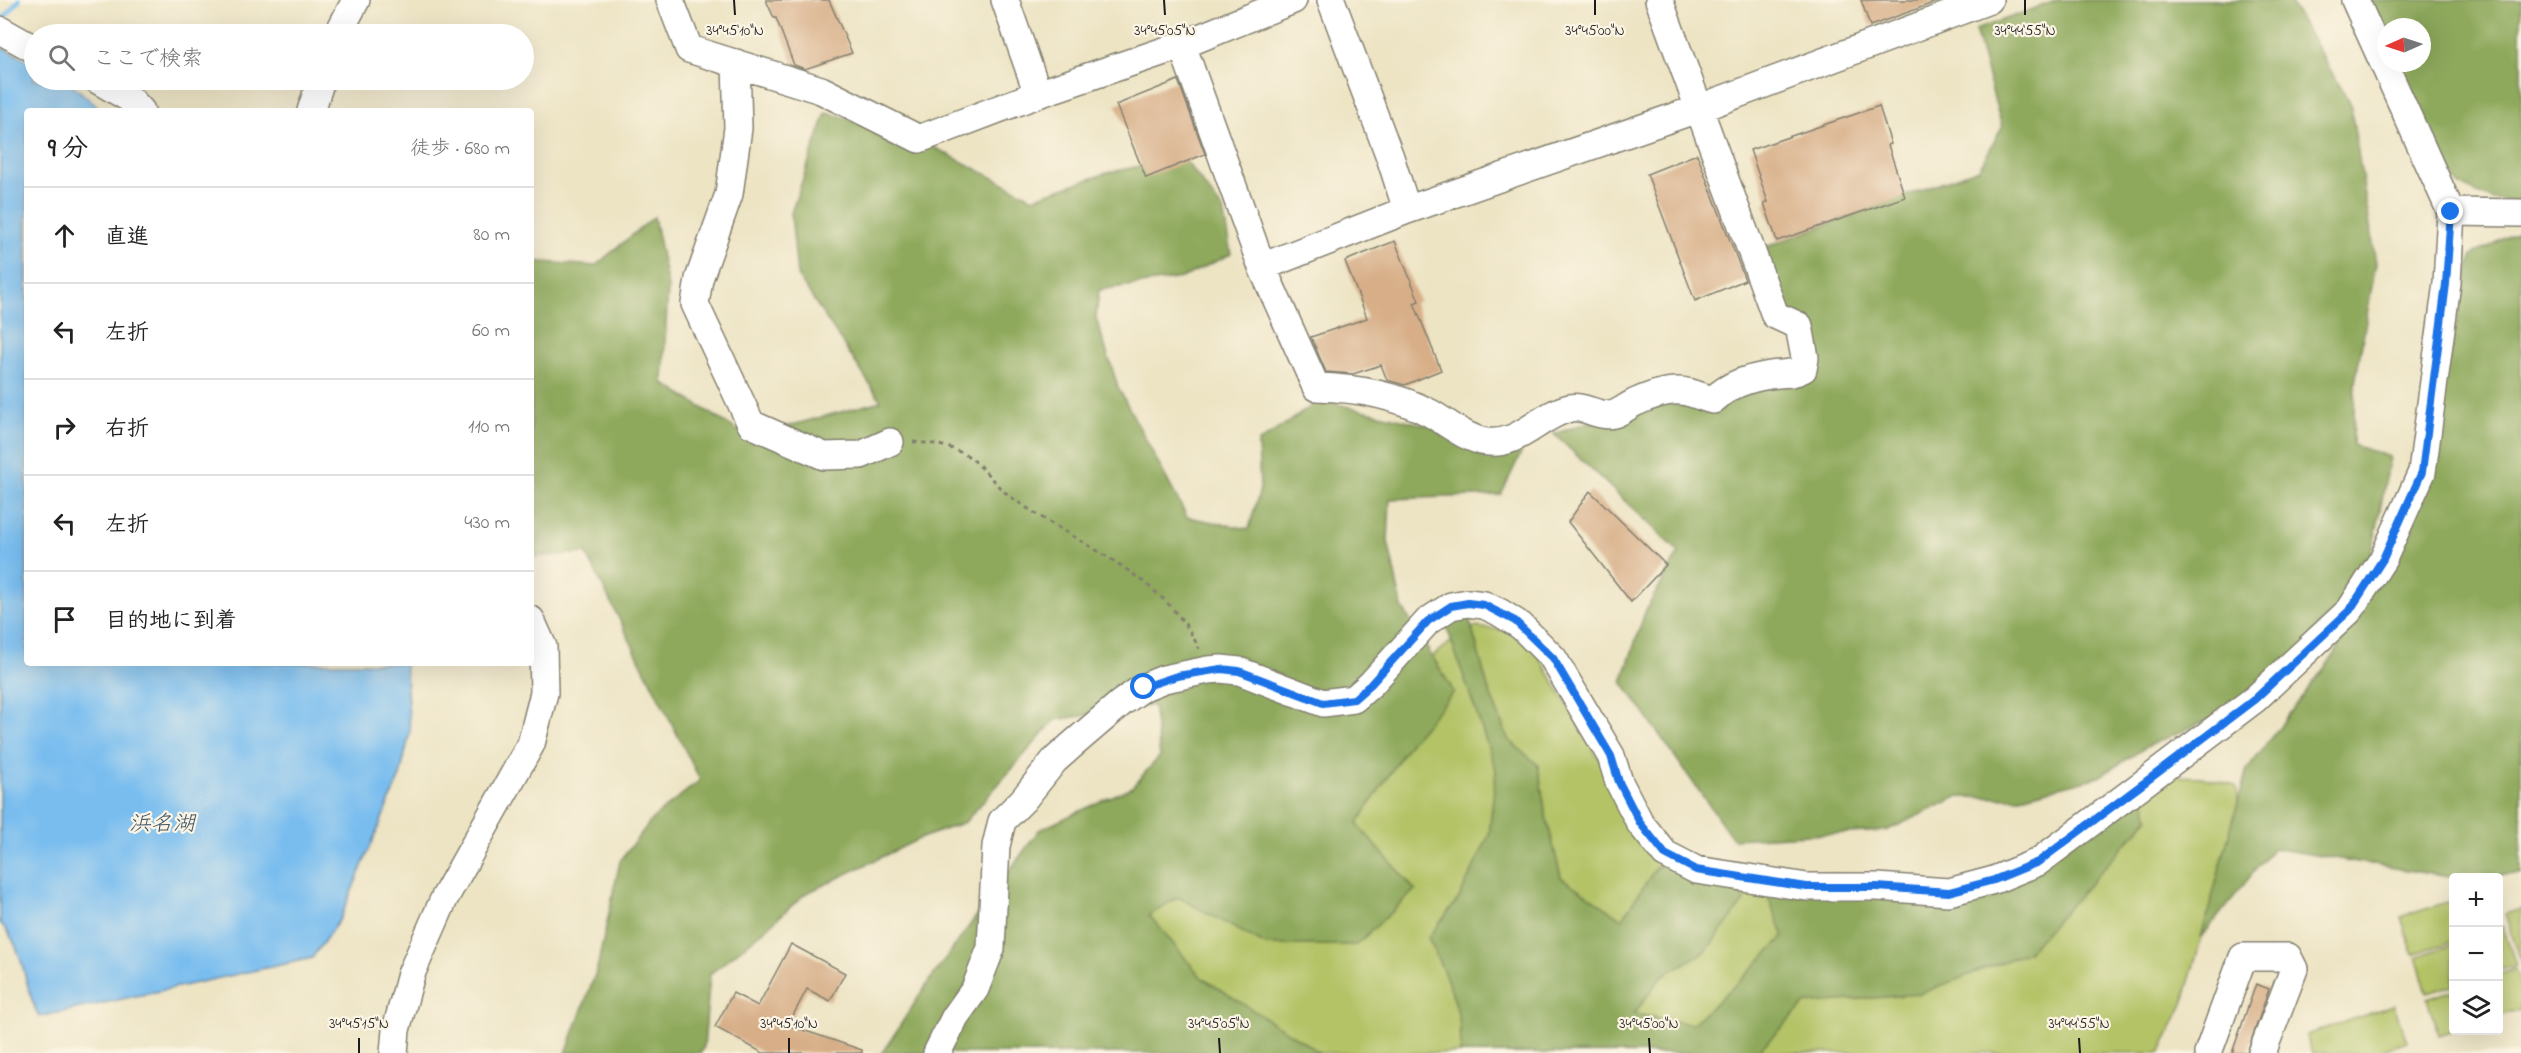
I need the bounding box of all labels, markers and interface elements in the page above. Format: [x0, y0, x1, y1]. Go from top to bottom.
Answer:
north arrow [2377, 18, 2431, 72]
text: 34°45'10"N [706, 20, 764, 42]
text: 34°45'05"N [1134, 20, 1196, 42]
text: 34°45'00"N [1565, 20, 1625, 42]
text: 34°44'55"N [1994, 20, 2056, 42]
search box [24, 24, 534, 90]
icon: search [45, 41, 78, 74]
text: ここで検索 [93, 44, 203, 76]
text: 9 分 [48, 131, 88, 169]
text: 徒歩 · 680 m [410, 135, 510, 164]
route end [2437, 198, 2463, 224]
icon: ahead [48, 219, 81, 252]
text: 80 m [473, 221, 510, 250]
text: 直進 [105, 222, 149, 254]
icon: left [48, 315, 81, 348]
text: 60 m [472, 317, 510, 346]
text: 左折 [105, 318, 149, 350]
icon: right [48, 411, 81, 444]
text: 110 m [468, 413, 510, 442]
text: 右折 [105, 414, 149, 446]
icon: left [48, 507, 81, 540]
text: 430 m [464, 509, 510, 538]
text: 左折 [105, 510, 149, 542]
icon: arrive [48, 603, 81, 636]
text: 目的地に到着 [105, 606, 237, 638]
route start [1130, 673, 1156, 699]
water label: 浜名湖 [129, 809, 197, 841]
map controls [2449, 873, 2503, 1035]
button: + [2449, 873, 2503, 927]
button: − [2449, 927, 2503, 981]
button: layers [2449, 981, 2503, 1035]
text: 34°45'15"N [329, 1013, 389, 1035]
text: 34°45'10"N [760, 1013, 818, 1035]
text: 34°45'05"N [1188, 1013, 1250, 1035]
text: 34°45'00"N [1619, 1013, 1679, 1035]
text: 34°44'55"N [2048, 1013, 2110, 1035]

